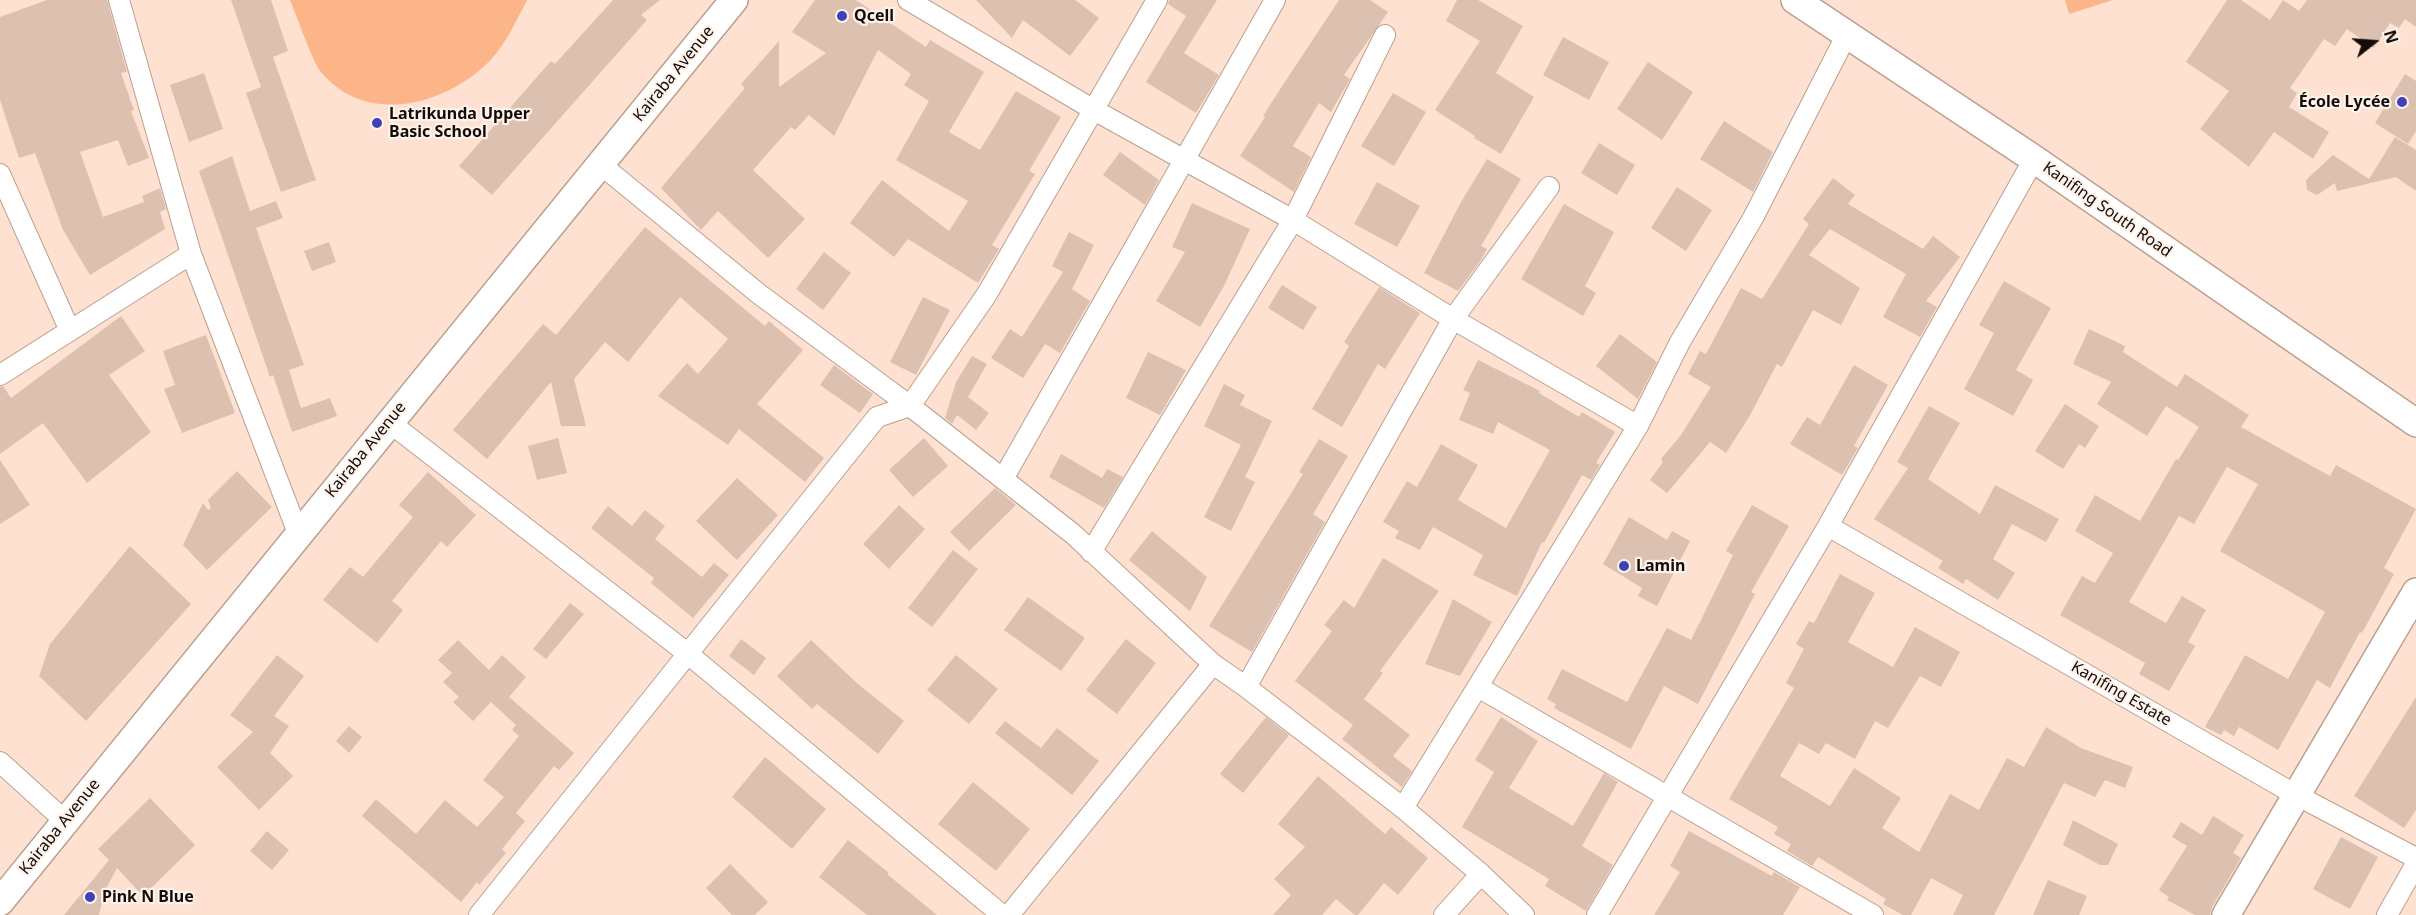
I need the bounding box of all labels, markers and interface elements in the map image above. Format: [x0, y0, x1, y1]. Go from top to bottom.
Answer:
place label: Qcell [854, 6, 894, 26]
marker: Qcell [835, 9, 849, 23]
north arrow [2344, 12, 2404, 72]
street label: Kairaba Avenue [630, 22, 718, 126]
text: N [2379, 27, 2404, 46]
place label: École Lycée [2299, 92, 2390, 112]
marker: École Lycée [2395, 95, 2409, 109]
place label: Latrikunda Upper Basic School [389, 104, 530, 142]
marker: Latrikunda Upper Basic School [370, 116, 384, 130]
street label: Kanifing South Road [2039, 158, 2175, 262]
street label: Kairaba Avenue [322, 398, 410, 502]
place label: Lamin [1636, 556, 1685, 576]
marker: Lamin [1617, 559, 1631, 573]
street label: Kanifing Estate [2067, 658, 2175, 730]
street label: Kairaba Avenue [16, 775, 104, 879]
place label: Pink N Blue [102, 887, 194, 907]
marker: Pink N Blue [83, 890, 97, 904]

